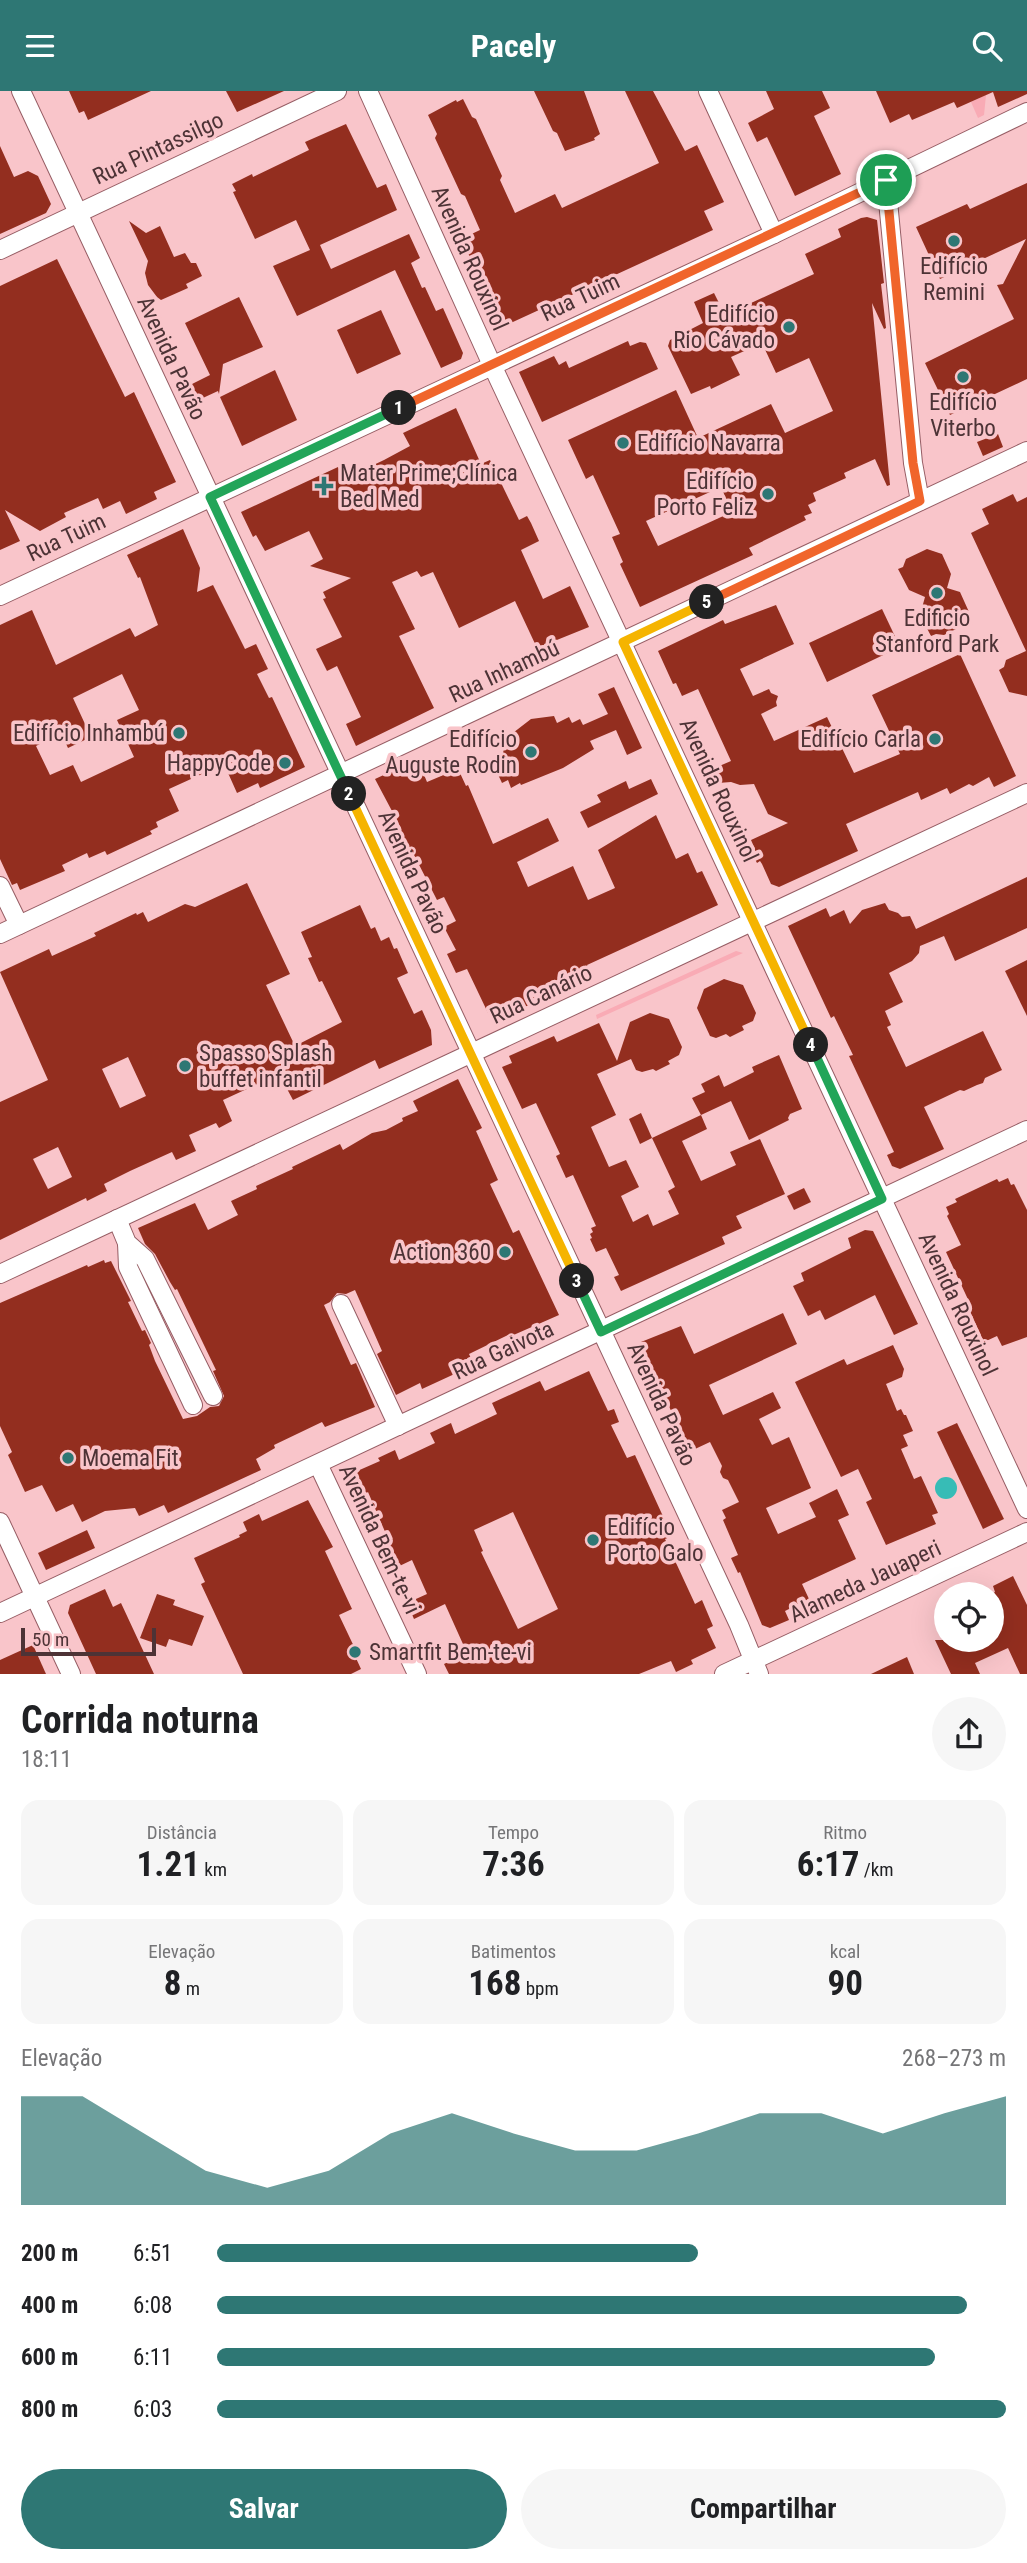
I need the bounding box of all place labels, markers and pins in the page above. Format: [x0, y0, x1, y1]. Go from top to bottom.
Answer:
pin [856, 150, 916, 210]
marker: Edifício Remini [946, 233, 962, 249]
place label: Edifício Remini [920, 253, 988, 306]
place label: Edifício Rio Cávado [673, 301, 775, 354]
marker: Edifício Rio Cávado [781, 319, 797, 335]
marker: Edifício Viterbo [955, 369, 971, 385]
place label: Edifício Viterbo [929, 389, 997, 442]
pin: 1 [382, 391, 416, 425]
place label: Edifício Navarra [637, 430, 781, 457]
marker: Edifício Navarra [615, 435, 631, 451]
place label: Mater Prime;Clínica Bed Med [340, 460, 518, 513]
place label: Edifício Porto Feliz [657, 468, 754, 521]
marker: Mater Prime;Clínica Bed Med [314, 476, 334, 496]
marker: Edifício Porto Feliz [760, 486, 776, 502]
pin: 5 [690, 585, 724, 619]
marker: Edificio Stanford Park [929, 585, 945, 601]
place label: Edificio Stanford Park [875, 605, 1000, 658]
place label: Edifício Inhambú [13, 720, 165, 747]
marker: Edifício Inhambú [171, 725, 187, 741]
place label: Edifício Auguste Rodin [385, 726, 517, 779]
place label: Edifício Carla [800, 726, 921, 753]
marker: Edifício Carla [927, 731, 943, 747]
marker: Edifício Auguste Rodin [523, 744, 539, 760]
place label: HappyCode [167, 750, 271, 777]
marker: HappyCode [277, 755, 293, 771]
pin: 2 [332, 777, 366, 811]
pin: 4 [794, 1027, 828, 1063]
place label: Spasso Splash buffet infantil [199, 1040, 332, 1093]
marker: Spasso Splash buffet infantil [177, 1058, 193, 1074]
place label: Action 360 [393, 1239, 491, 1266]
marker: Action 360 [497, 1244, 513, 1260]
pin: 3 [560, 1263, 594, 1299]
place label: Moema Fit [82, 1445, 178, 1472]
marker: Moema Fit [60, 1450, 76, 1466]
place label: Edifício Porto Galo [607, 1514, 704, 1567]
marker: Edifício Porto Galo [585, 1532, 601, 1548]
place label: Smartfit Bem-te-vi [369, 1639, 532, 1666]
marker: Smartfit Bem-te-vi [347, 1644, 363, 1660]

